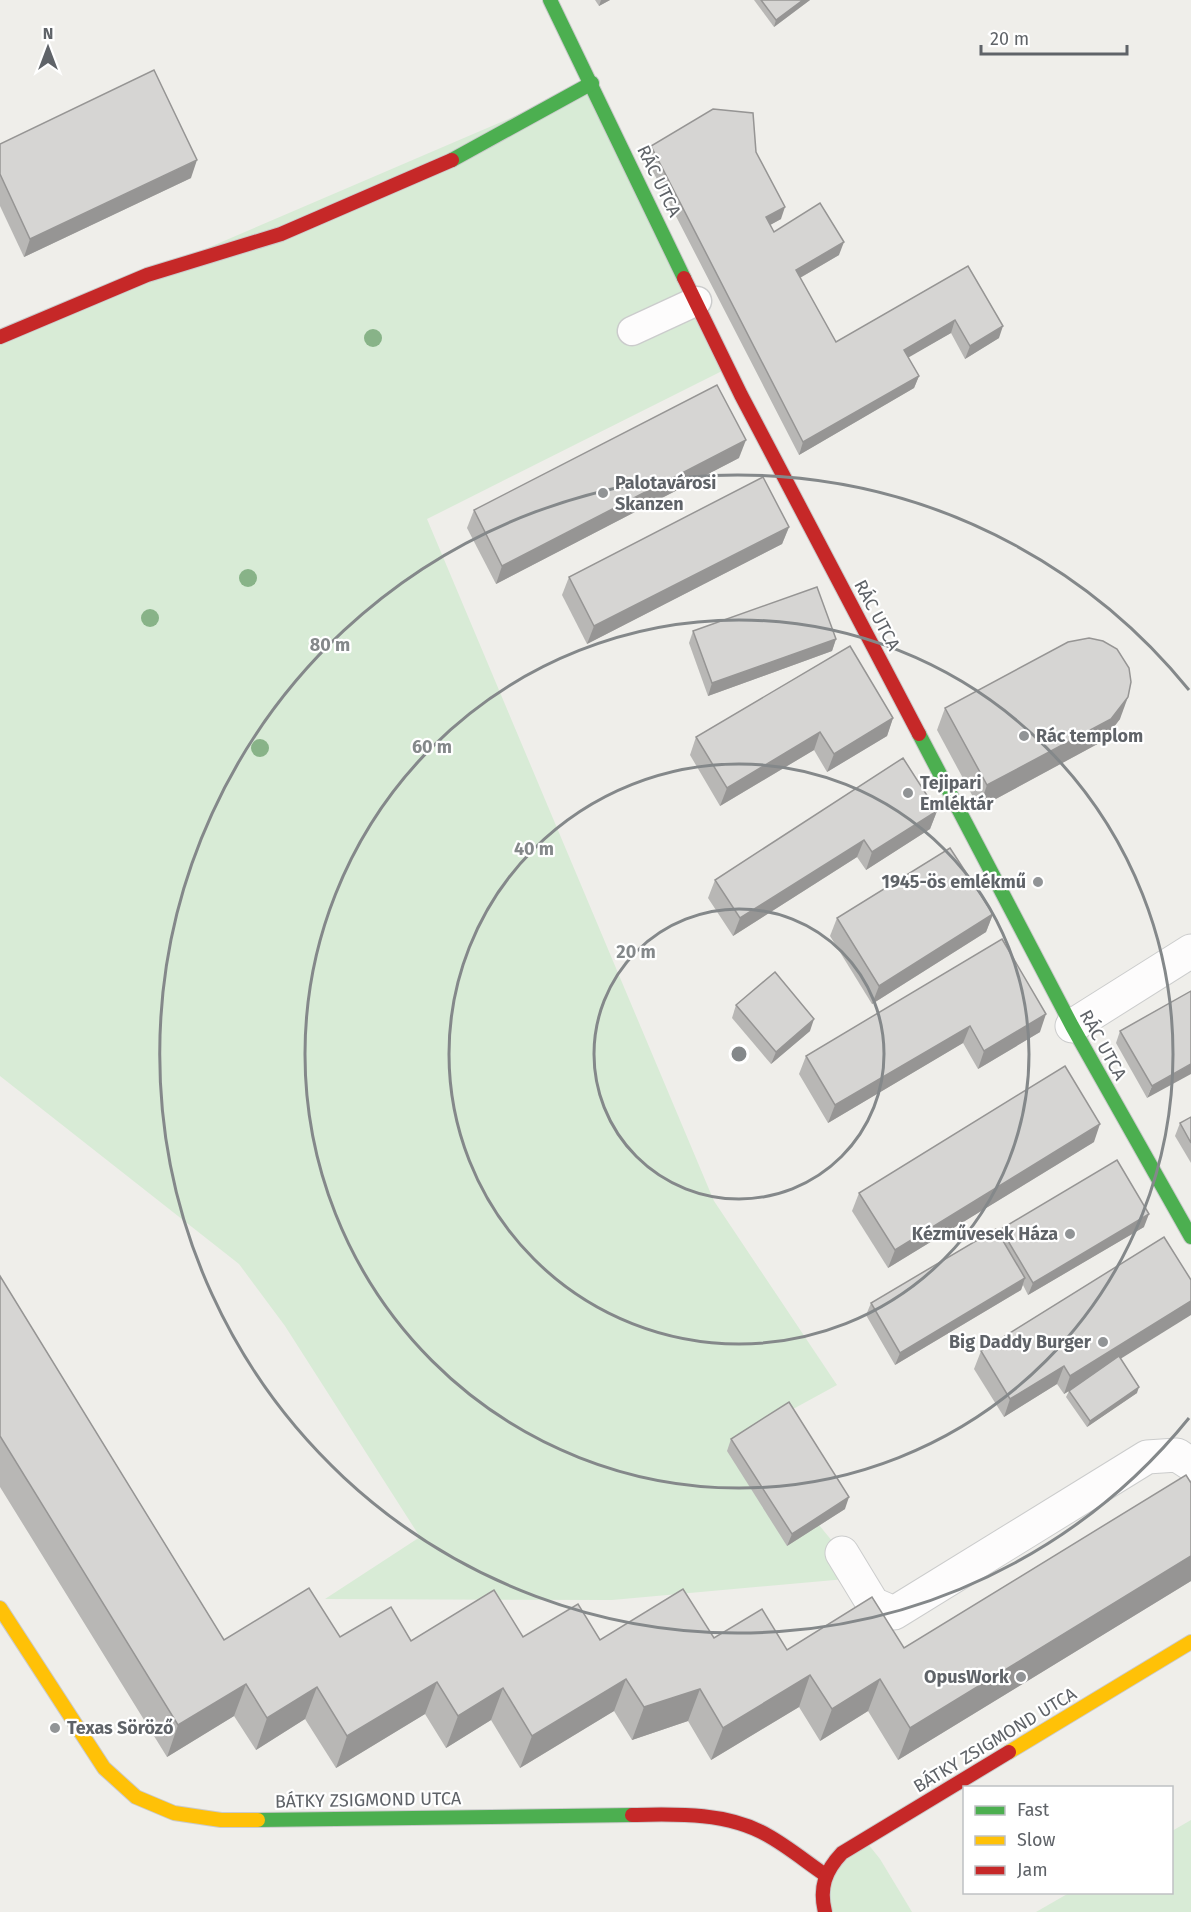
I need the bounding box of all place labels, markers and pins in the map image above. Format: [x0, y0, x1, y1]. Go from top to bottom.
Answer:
place label: Palotavárosi Skanzen [615, 472, 716, 515]
marker: Palotavárosi Skanzen [596, 486, 610, 500]
place label: Rác templom [1036, 725, 1143, 747]
marker: Rác templom [1017, 729, 1031, 743]
place label: Tejipari Emléktár [920, 772, 994, 815]
marker: Tejipari Emléktár [901, 786, 915, 800]
place label: 1945-ös emlékmű [882, 871, 1026, 893]
marker: 1945-ös emlékmű [1031, 875, 1045, 889]
centre of rings [729, 1044, 749, 1064]
place label: Kézművesek Háza [912, 1223, 1058, 1245]
marker: Kézművesek Háza [1063, 1227, 1077, 1241]
place label: Big Daddy Burger [949, 1331, 1092, 1353]
marker: Big Daddy Burger [1096, 1335, 1110, 1349]
place label: OpusWork [924, 1666, 1010, 1688]
marker: OpusWork [1014, 1670, 1028, 1684]
place label: Texas Söröző [67, 1717, 173, 1739]
marker: Texas Söröző [48, 1721, 62, 1735]

